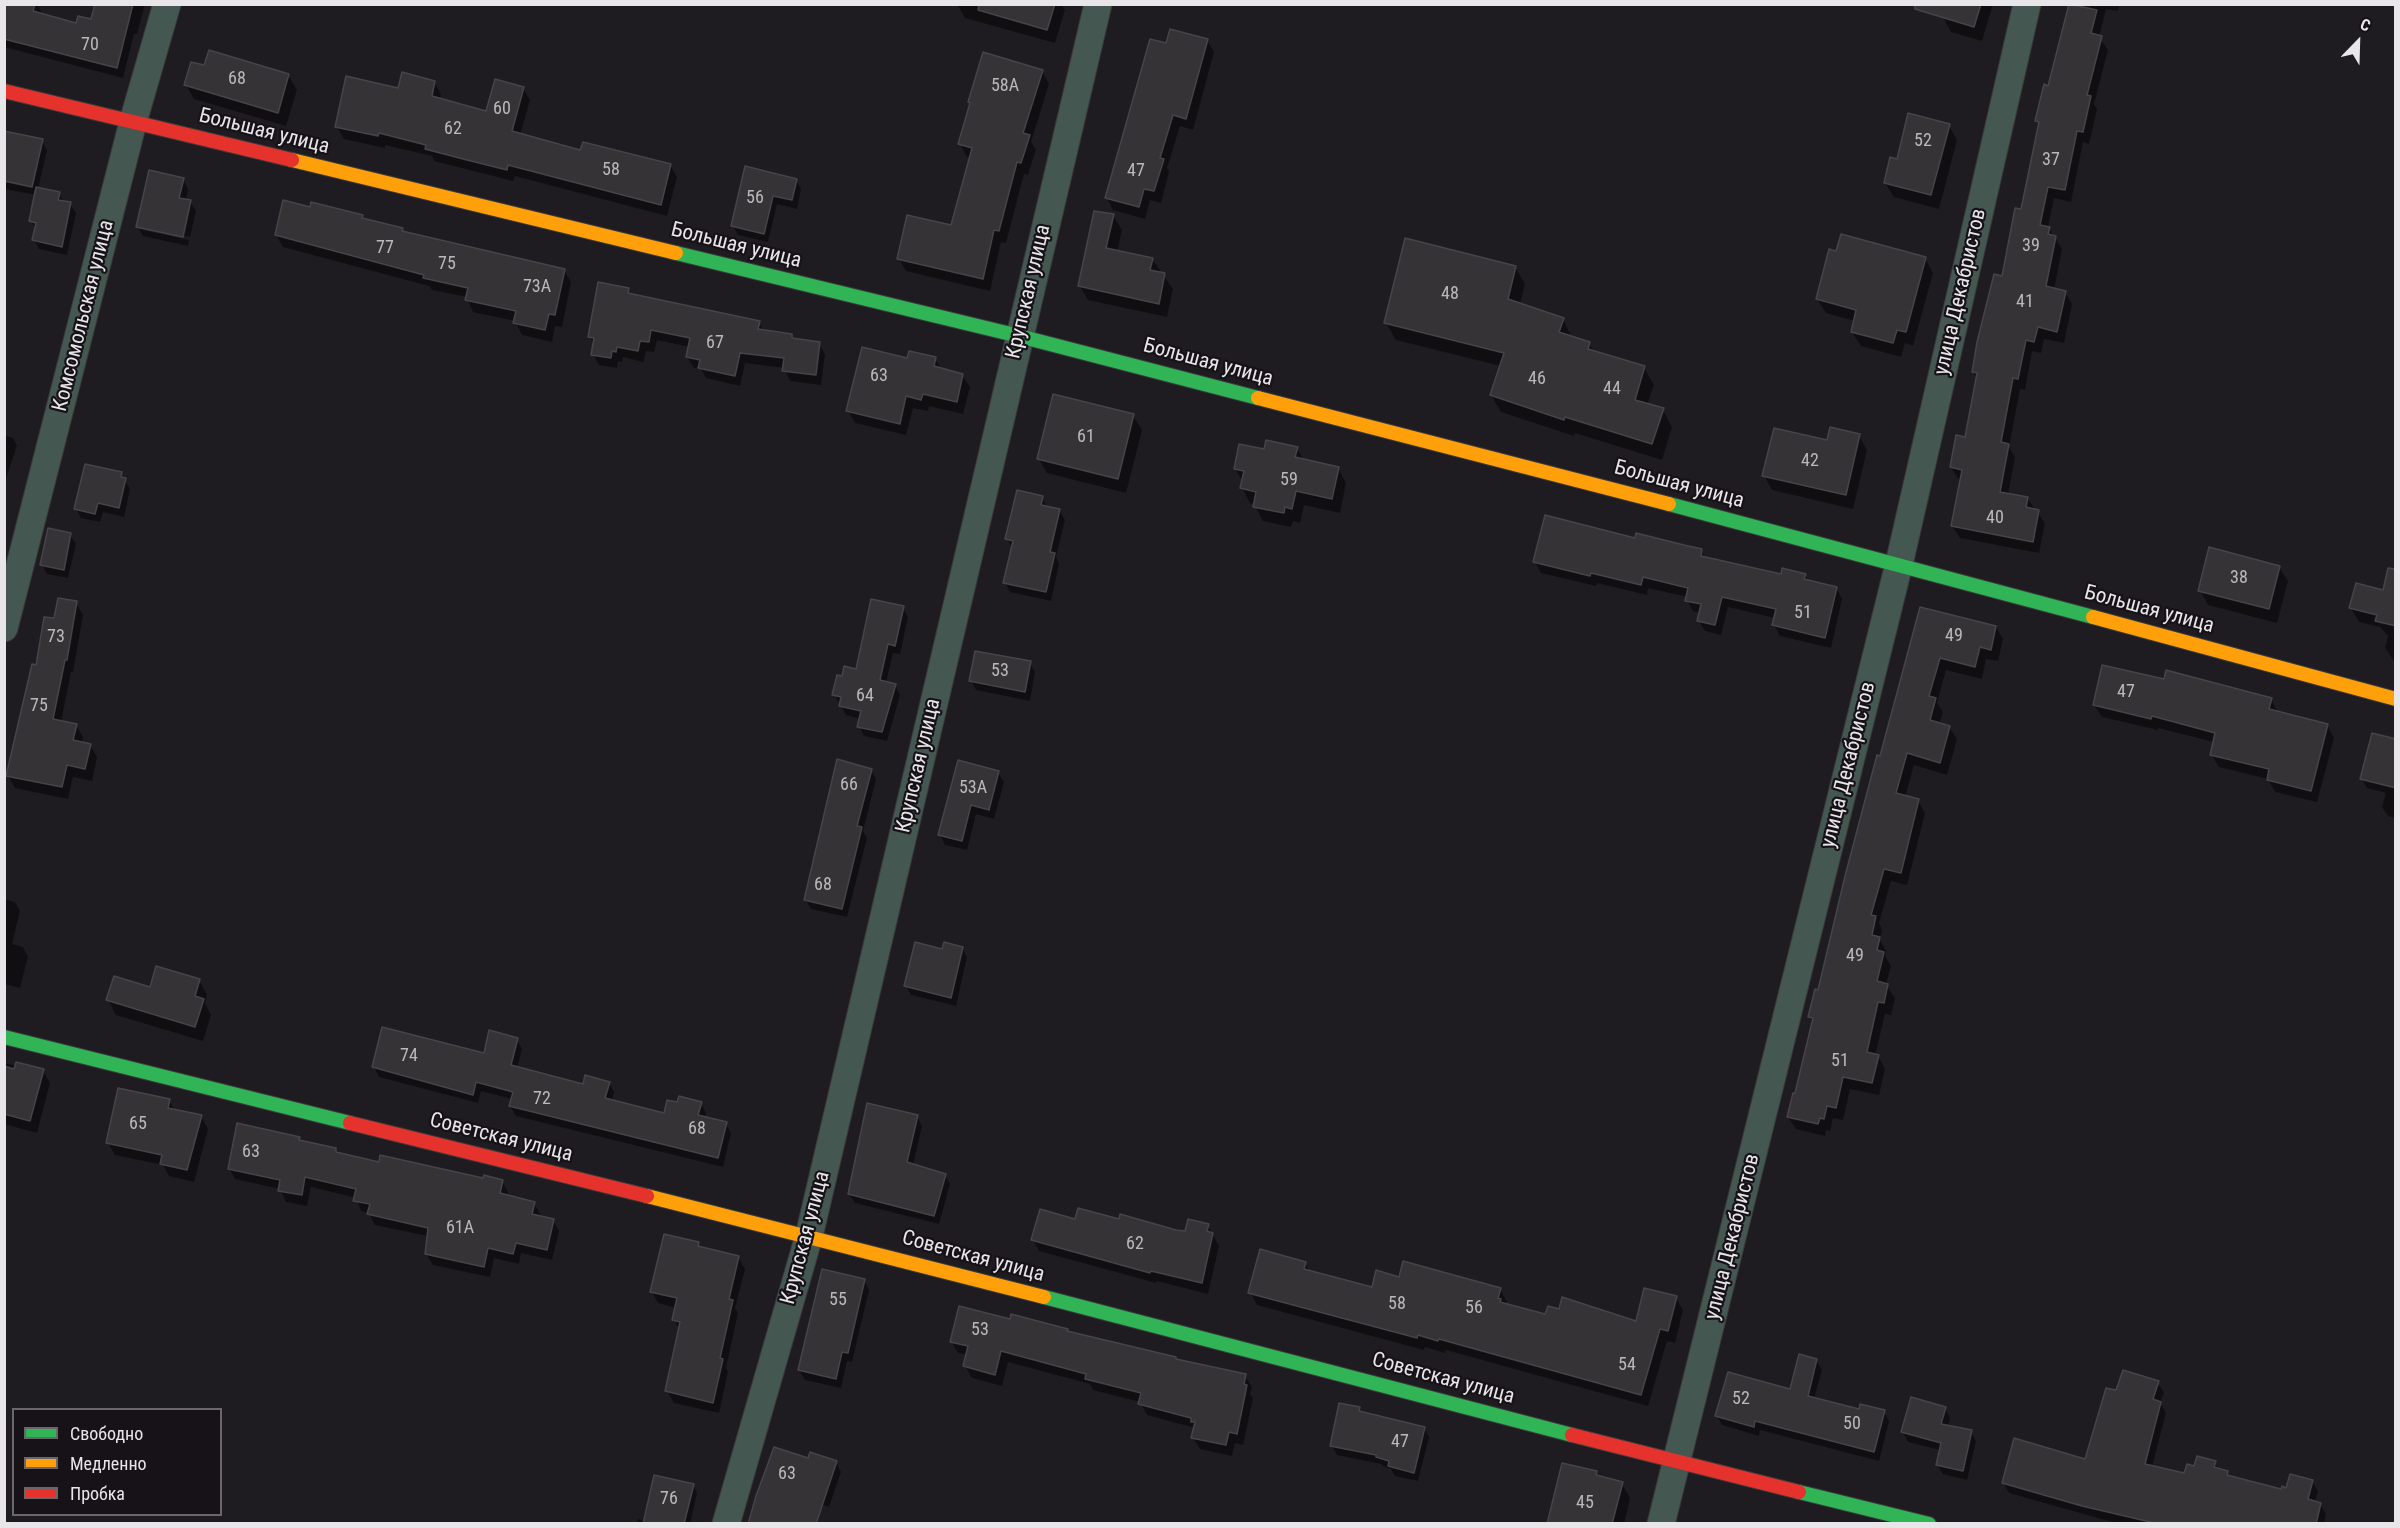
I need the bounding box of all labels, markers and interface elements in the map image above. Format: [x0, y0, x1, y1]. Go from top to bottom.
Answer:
north arrow [2328, 12, 2388, 72]
text: С [2357, 14, 2373, 35]
house number: 70 [81, 34, 99, 56]
house number: 68 [228, 68, 246, 90]
house number: 58А [991, 75, 1019, 97]
house number: 60 [493, 98, 511, 120]
street label: Большая улица [196, 104, 332, 160]
house number: 62 [444, 118, 462, 140]
house number: 52 [1914, 130, 1932, 152]
house number: 37 [2042, 149, 2060, 171]
house number: 58 [602, 159, 620, 181]
house number: 47 [1127, 160, 1145, 182]
house number: 56 [746, 187, 764, 209]
street label: улица Декабристов [1930, 206, 1992, 378]
street label: Комсомольская улица [48, 218, 120, 414]
street label: Большая улица [668, 218, 804, 274]
street label: Крупская улица [1001, 223, 1057, 361]
house number: 39 [2022, 235, 2040, 257]
house number: 77 [376, 237, 394, 259]
house number: 75 [438, 253, 456, 275]
house number: 73А [523, 276, 551, 298]
house number: 48 [1441, 283, 1459, 305]
house number: 41 [2016, 291, 2034, 313]
house number: 67 [706, 332, 724, 354]
street label: Большая улица [1140, 334, 1276, 392]
house number: 63 [870, 365, 888, 387]
house number: 46 [1528, 368, 1546, 390]
house number: 44 [1603, 378, 1621, 400]
house number: 61 [1077, 426, 1095, 448]
house number: 42 [1801, 450, 1819, 472]
street label: Большая улица [1611, 456, 1747, 514]
house number: 59 [1280, 469, 1298, 491]
house number: 40 [1986, 507, 2004, 529]
house number: 38 [2230, 567, 2248, 589]
street label: Большая улица [2081, 581, 2217, 639]
house number: 51 [1794, 602, 1812, 624]
house number: 49 [1945, 625, 1963, 647]
house number: 73 [47, 626, 65, 648]
house number: 53 [991, 660, 1009, 682]
street label: улица Декабристов [1816, 680, 1882, 850]
house number: 47 [2117, 681, 2135, 703]
house number: 64 [856, 685, 874, 707]
house number: 75 [30, 695, 48, 717]
street label: Крупская улица [891, 697, 947, 835]
house number: 66 [840, 774, 858, 796]
house number: 53А [959, 777, 987, 799]
house number: 68 [814, 874, 832, 896]
house number: 49 [1846, 945, 1864, 967]
house number: 74 [400, 1045, 418, 1067]
house number: 51 [1831, 1050, 1849, 1072]
house number: 72 [533, 1088, 551, 1110]
street label: Советская улица [427, 1108, 575, 1168]
house number: 65 [129, 1113, 147, 1135]
house number: 68 [688, 1118, 706, 1140]
house number: 63 [242, 1141, 260, 1163]
street label: улица Декабристов [1700, 1152, 1766, 1322]
street label: Крупская улица [776, 1169, 836, 1307]
house number: 61А [446, 1217, 474, 1239]
street label: Советская улица [899, 1226, 1047, 1288]
house number: 62 [1126, 1233, 1144, 1255]
house number: 55 [829, 1289, 847, 1311]
house number: 58 [1388, 1293, 1406, 1315]
house number: 56 [1465, 1297, 1483, 1319]
house number: 53 [971, 1319, 989, 1341]
street label: Советская улица [1369, 1348, 1517, 1410]
house number: 54 [1618, 1354, 1636, 1376]
house number: 52 [1732, 1388, 1750, 1410]
legend [12, 1408, 222, 1516]
house number: 50 [1843, 1413, 1861, 1435]
text: Свободно [70, 1423, 143, 1444]
house number: 47 [1391, 1431, 1409, 1453]
text: Медленно [70, 1453, 147, 1474]
house number: 63 [778, 1463, 796, 1485]
text: Пробка [70, 1483, 125, 1504]
house number: 76 [660, 1488, 678, 1510]
house number: 45 [1576, 1492, 1594, 1514]

